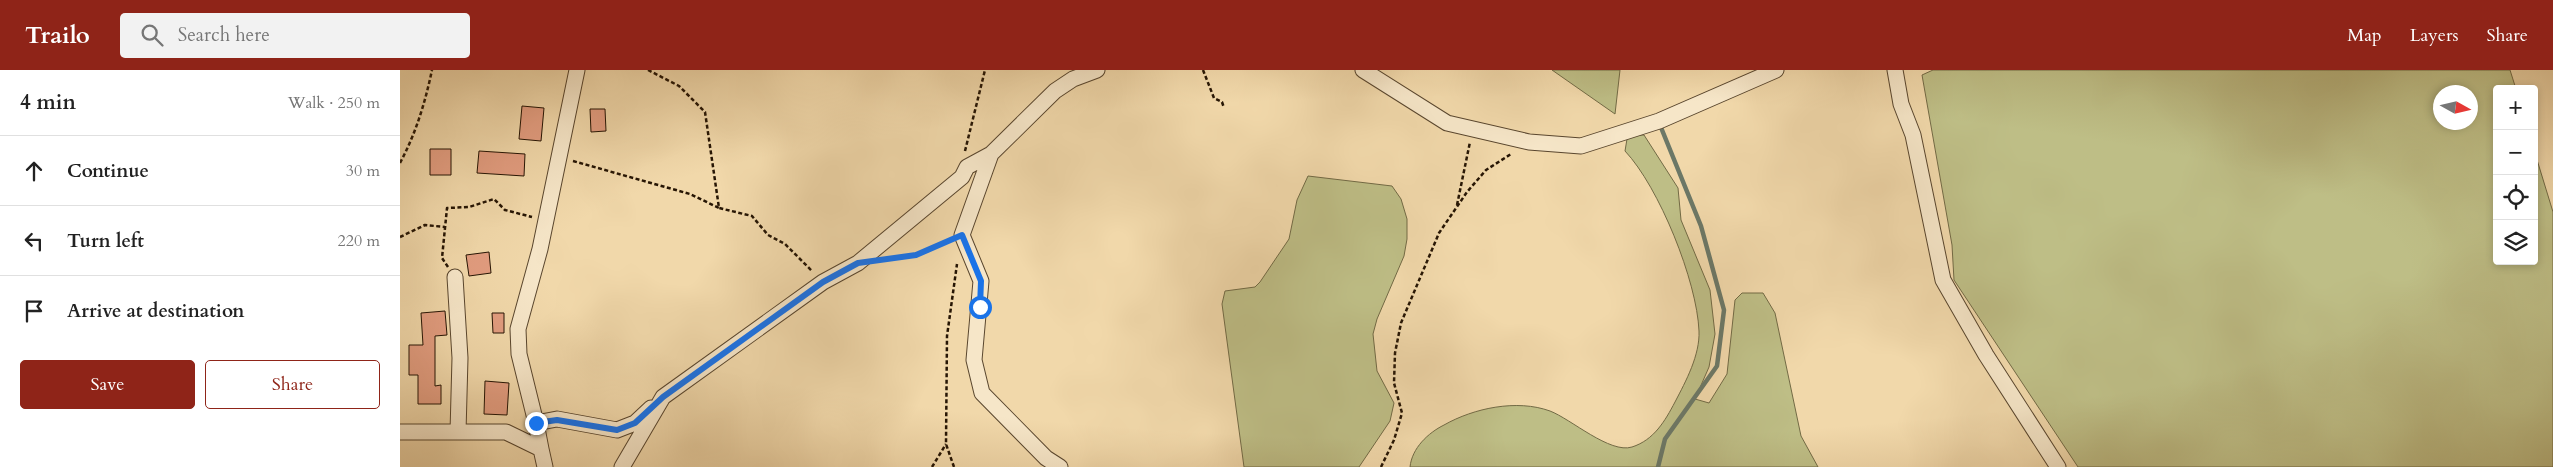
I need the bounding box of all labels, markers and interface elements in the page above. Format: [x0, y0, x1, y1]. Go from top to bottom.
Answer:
search box [120, 13, 470, 58]
text: Trailo [25, 19, 90, 52]
icon: search [138, 21, 166, 49]
text: Search here [178, 22, 270, 48]
text: Map [2347, 23, 2382, 48]
text: Layers [2410, 23, 2459, 48]
text: Share [2487, 23, 2528, 48]
north arrow [2433, 85, 2478, 130]
map controls [2493, 85, 2538, 265]
button: + [2493, 85, 2538, 130]
text: 4 min [20, 88, 76, 117]
text: Walk · 250 m [288, 92, 380, 114]
button: − [2493, 130, 2538, 175]
icon: ahead [20, 157, 48, 185]
text: Continue [67, 158, 149, 184]
text: 30 m [346, 160, 380, 182]
button: locate [2493, 175, 2538, 220]
button: layers [2493, 220, 2538, 265]
icon: left [20, 227, 48, 255]
text: Turn left [67, 228, 144, 254]
text: 220 m [338, 230, 380, 252]
route start [969, 296, 992, 319]
icon: arrive [20, 297, 48, 325]
text: Arrive at destination [67, 298, 244, 324]
button: Save [20, 360, 195, 409]
button: Share [205, 360, 380, 409]
route end [525, 412, 548, 435]

